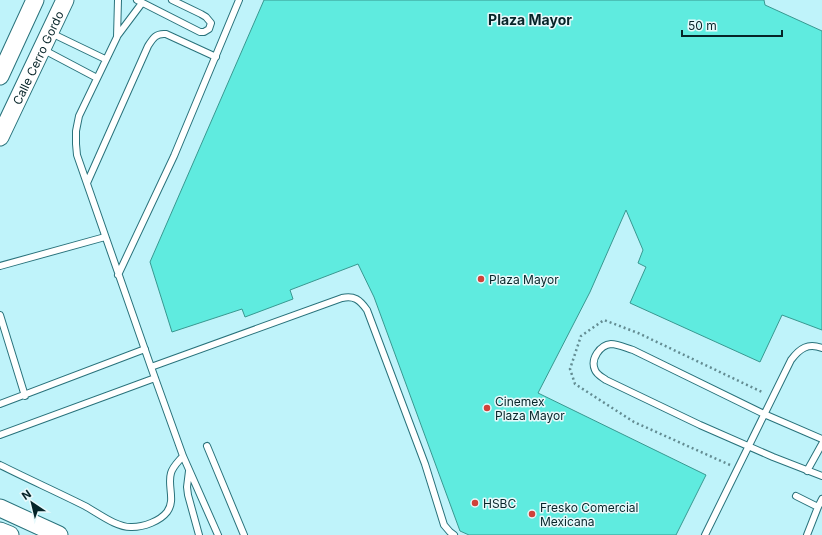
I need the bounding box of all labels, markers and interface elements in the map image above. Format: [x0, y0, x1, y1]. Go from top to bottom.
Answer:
street label: Calle Cerro Gordo [9, 8, 66, 107]
district label: Plaza Mayor [488, 11, 572, 28]
scale bar [682, 12, 782, 38]
text: 50 m [688, 18, 717, 33]
place label: Plaza Mayor [489, 272, 559, 287]
marker: Plaza Mayor [476, 274, 486, 284]
place label: Cinemex Plaza Mayor [495, 394, 565, 423]
marker: Cinemex Plaza Mayor [482, 403, 492, 413]
north arrow [12, 483, 52, 523]
text: N [19, 487, 34, 503]
place label: HSBC [483, 496, 516, 511]
marker: HSBC [470, 498, 480, 508]
place label: Fresko Comercial Mexicana [540, 500, 638, 529]
marker: Fresko Comercial Mexicana [527, 509, 537, 519]

